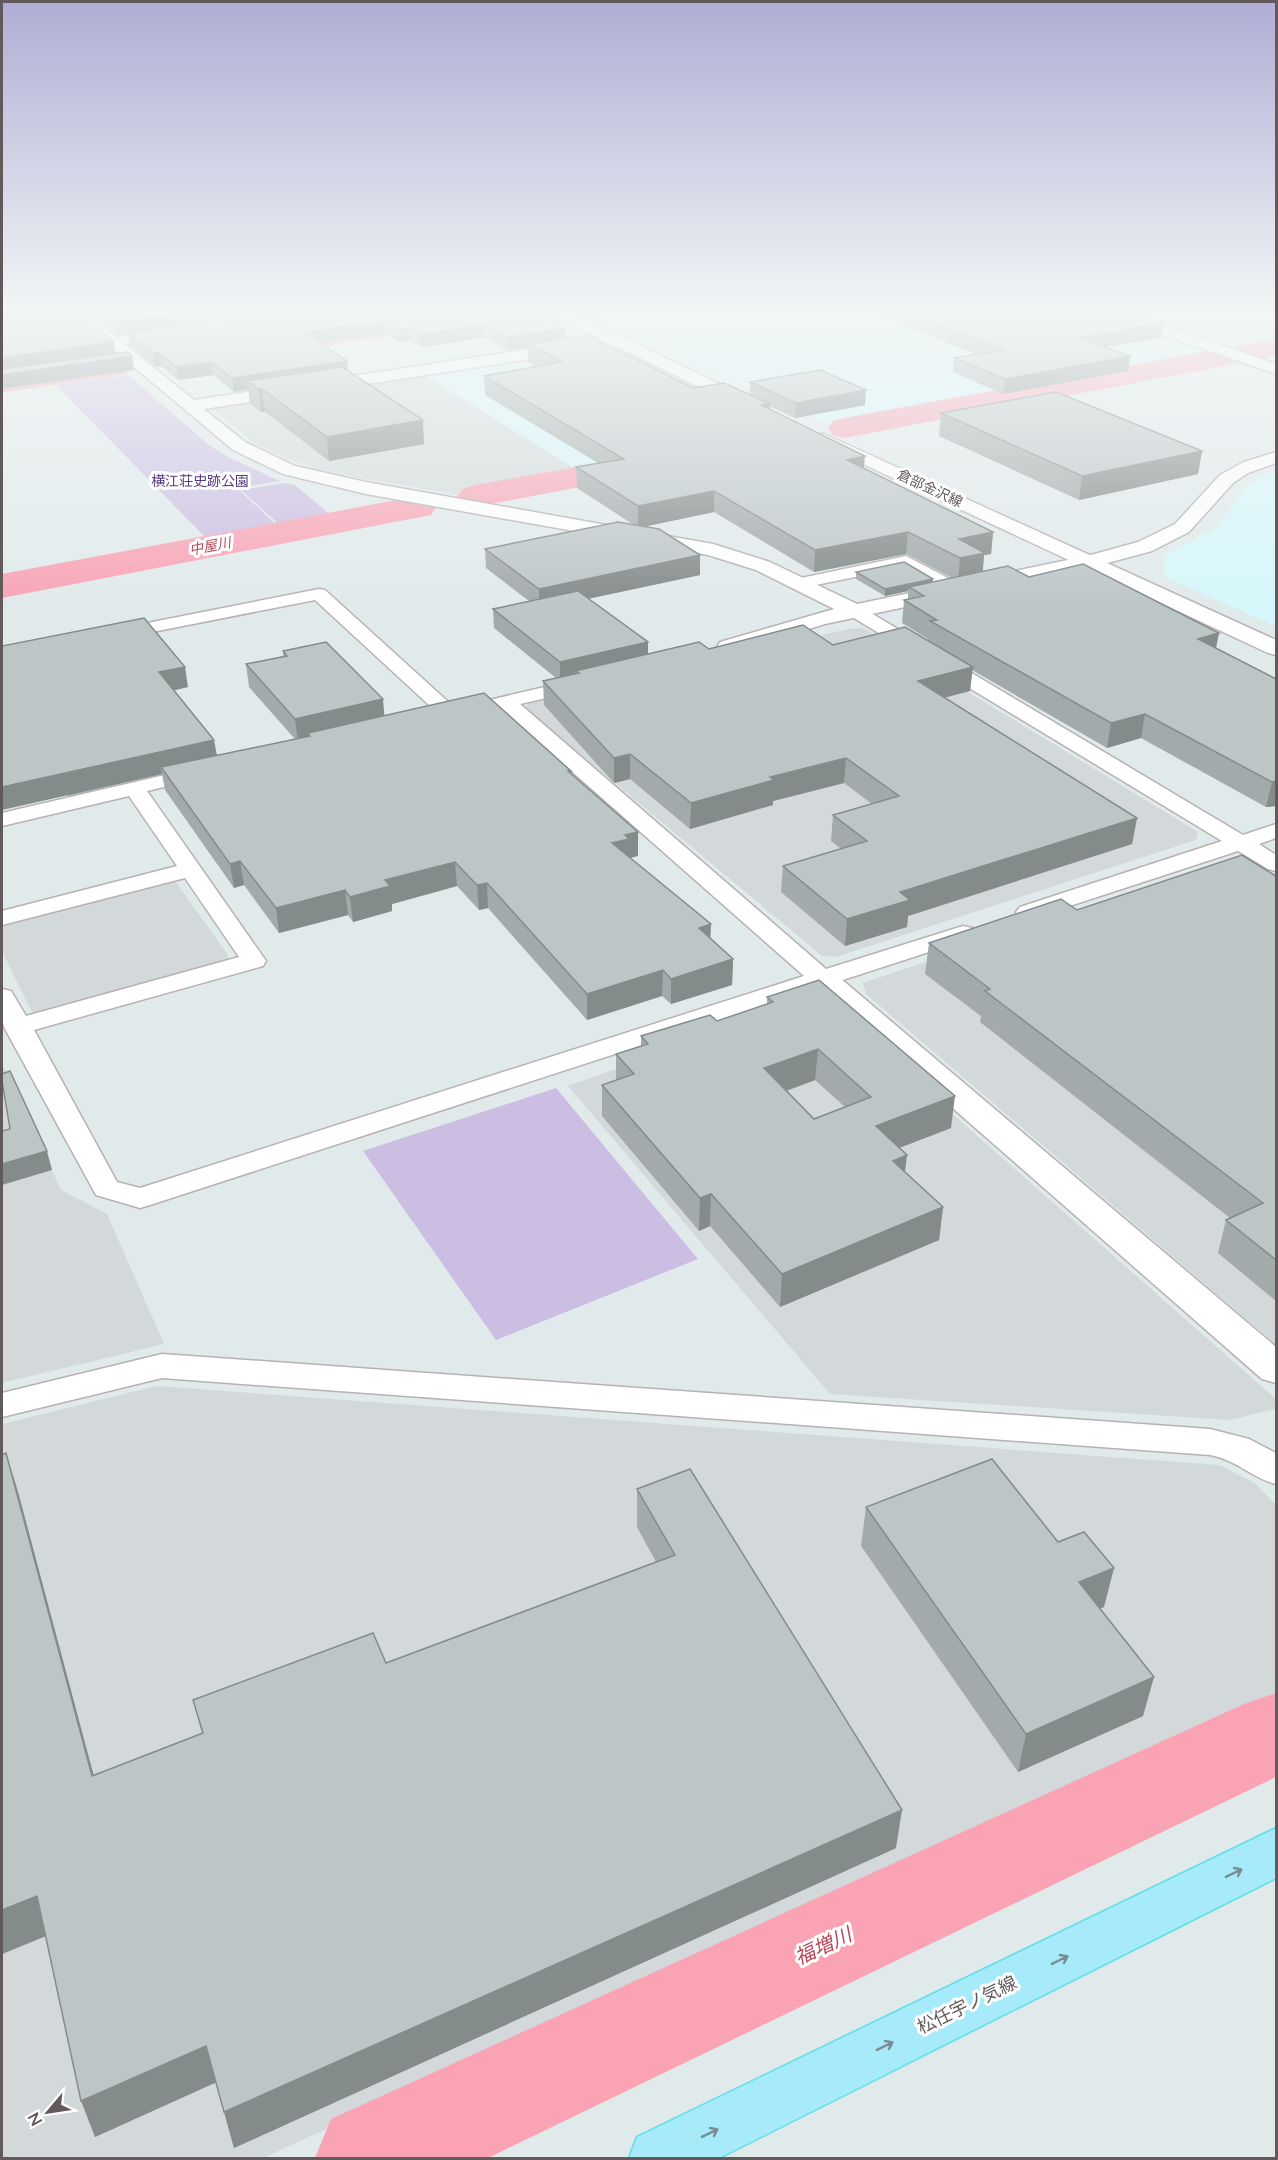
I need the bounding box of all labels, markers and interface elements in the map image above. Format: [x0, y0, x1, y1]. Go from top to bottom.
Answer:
street label: 倉部金沢線 [895, 465, 966, 510]
park label: 横江荘史跡公園 [151, 472, 249, 489]
water label: 中屋川 [188, 533, 234, 558]
one-way arrow [1225, 1867, 1243, 1878]
water label: 福増川 [790, 1921, 857, 1969]
one-way arrow [1050, 1953, 1068, 1965]
street label: 松任宇ノ気線 [913, 1971, 1020, 2038]
one-way arrow [875, 2040, 893, 2051]
north arrow [18, 2082, 78, 2142]
text: N [23, 2110, 46, 2130]
one-way arrow [701, 2126, 719, 2138]

